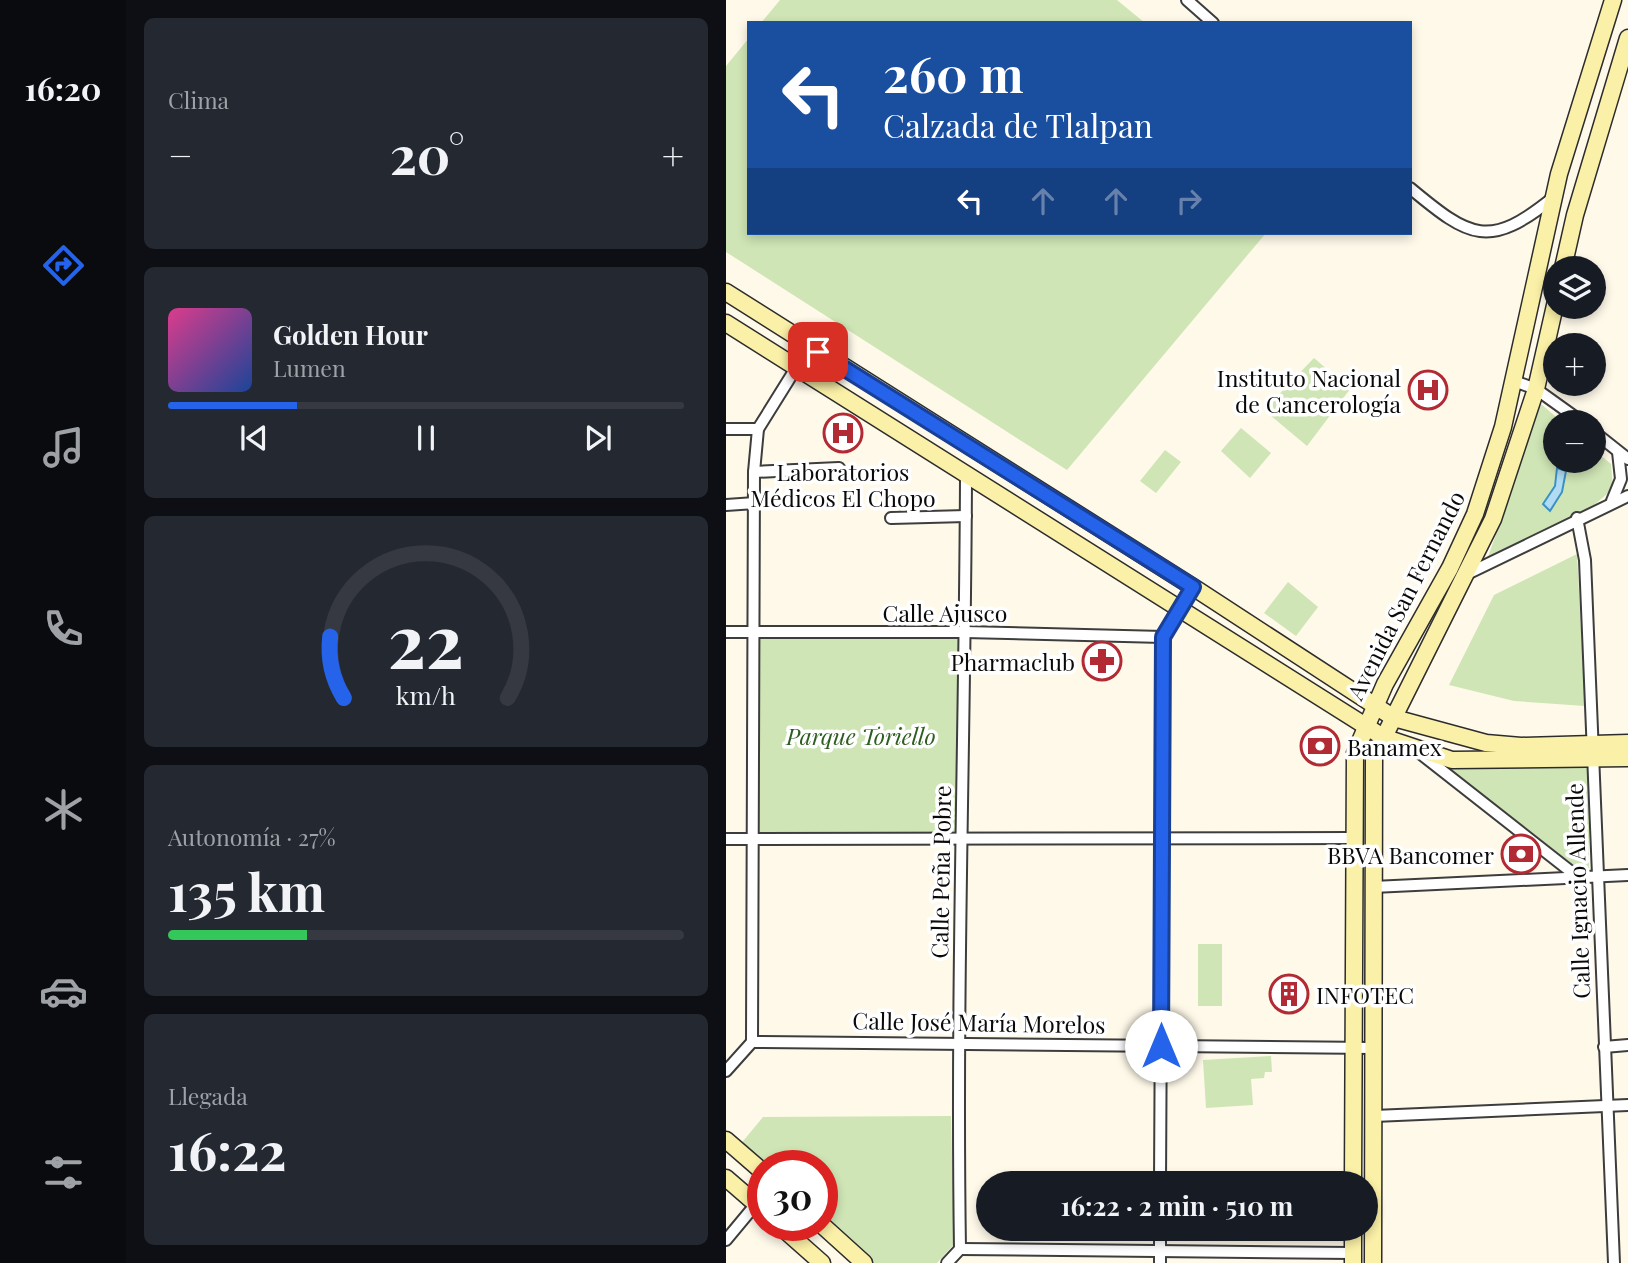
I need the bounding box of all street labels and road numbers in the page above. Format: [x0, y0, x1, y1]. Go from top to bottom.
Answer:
street label: Avenida San Fernando [1338, 485, 1471, 706]
street label: Calle Ajusco [883, 597, 1007, 628]
street label: Calle Ignacio Allende [1558, 783, 1596, 999]
street label: Calle Peña Pobre [923, 785, 957, 959]
street label: Calle José María Morelos [852, 1004, 1106, 1040]

